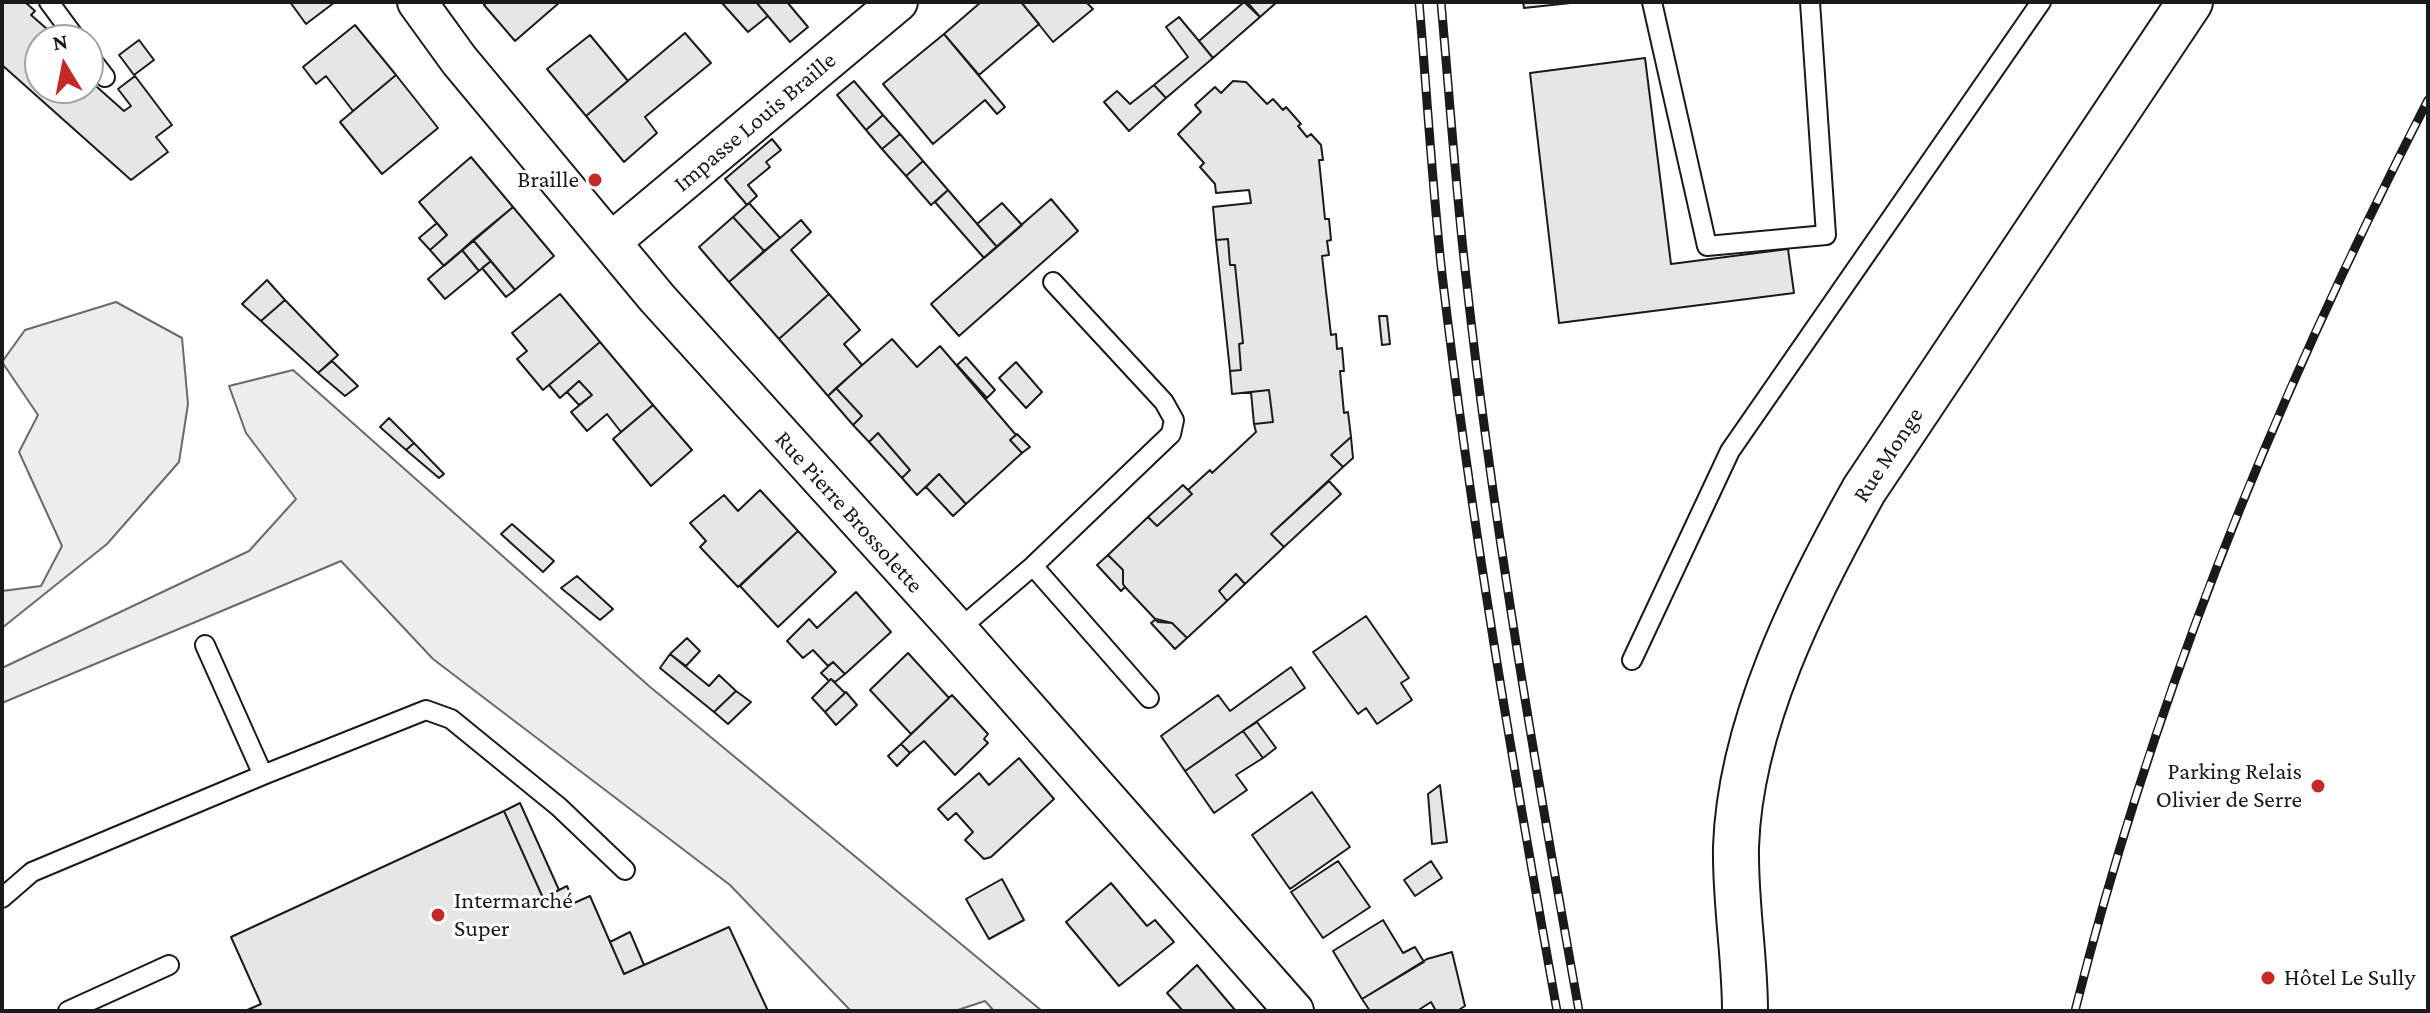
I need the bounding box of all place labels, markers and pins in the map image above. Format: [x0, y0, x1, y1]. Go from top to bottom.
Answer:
place label: Braille [517, 166, 579, 194]
marker: Braille [586, 171, 604, 189]
place label: Parking Relais Olivier de Serre [2156, 758, 2302, 814]
marker: Parking Relais Olivier de Serre [2309, 777, 2327, 795]
place label: Intermarché Super [454, 887, 573, 943]
marker: Intermarché Super [429, 906, 447, 924]
place label: Hôtel Le Sully [2284, 964, 2415, 992]
marker: Hôtel Le Sully [2259, 969, 2277, 987]

